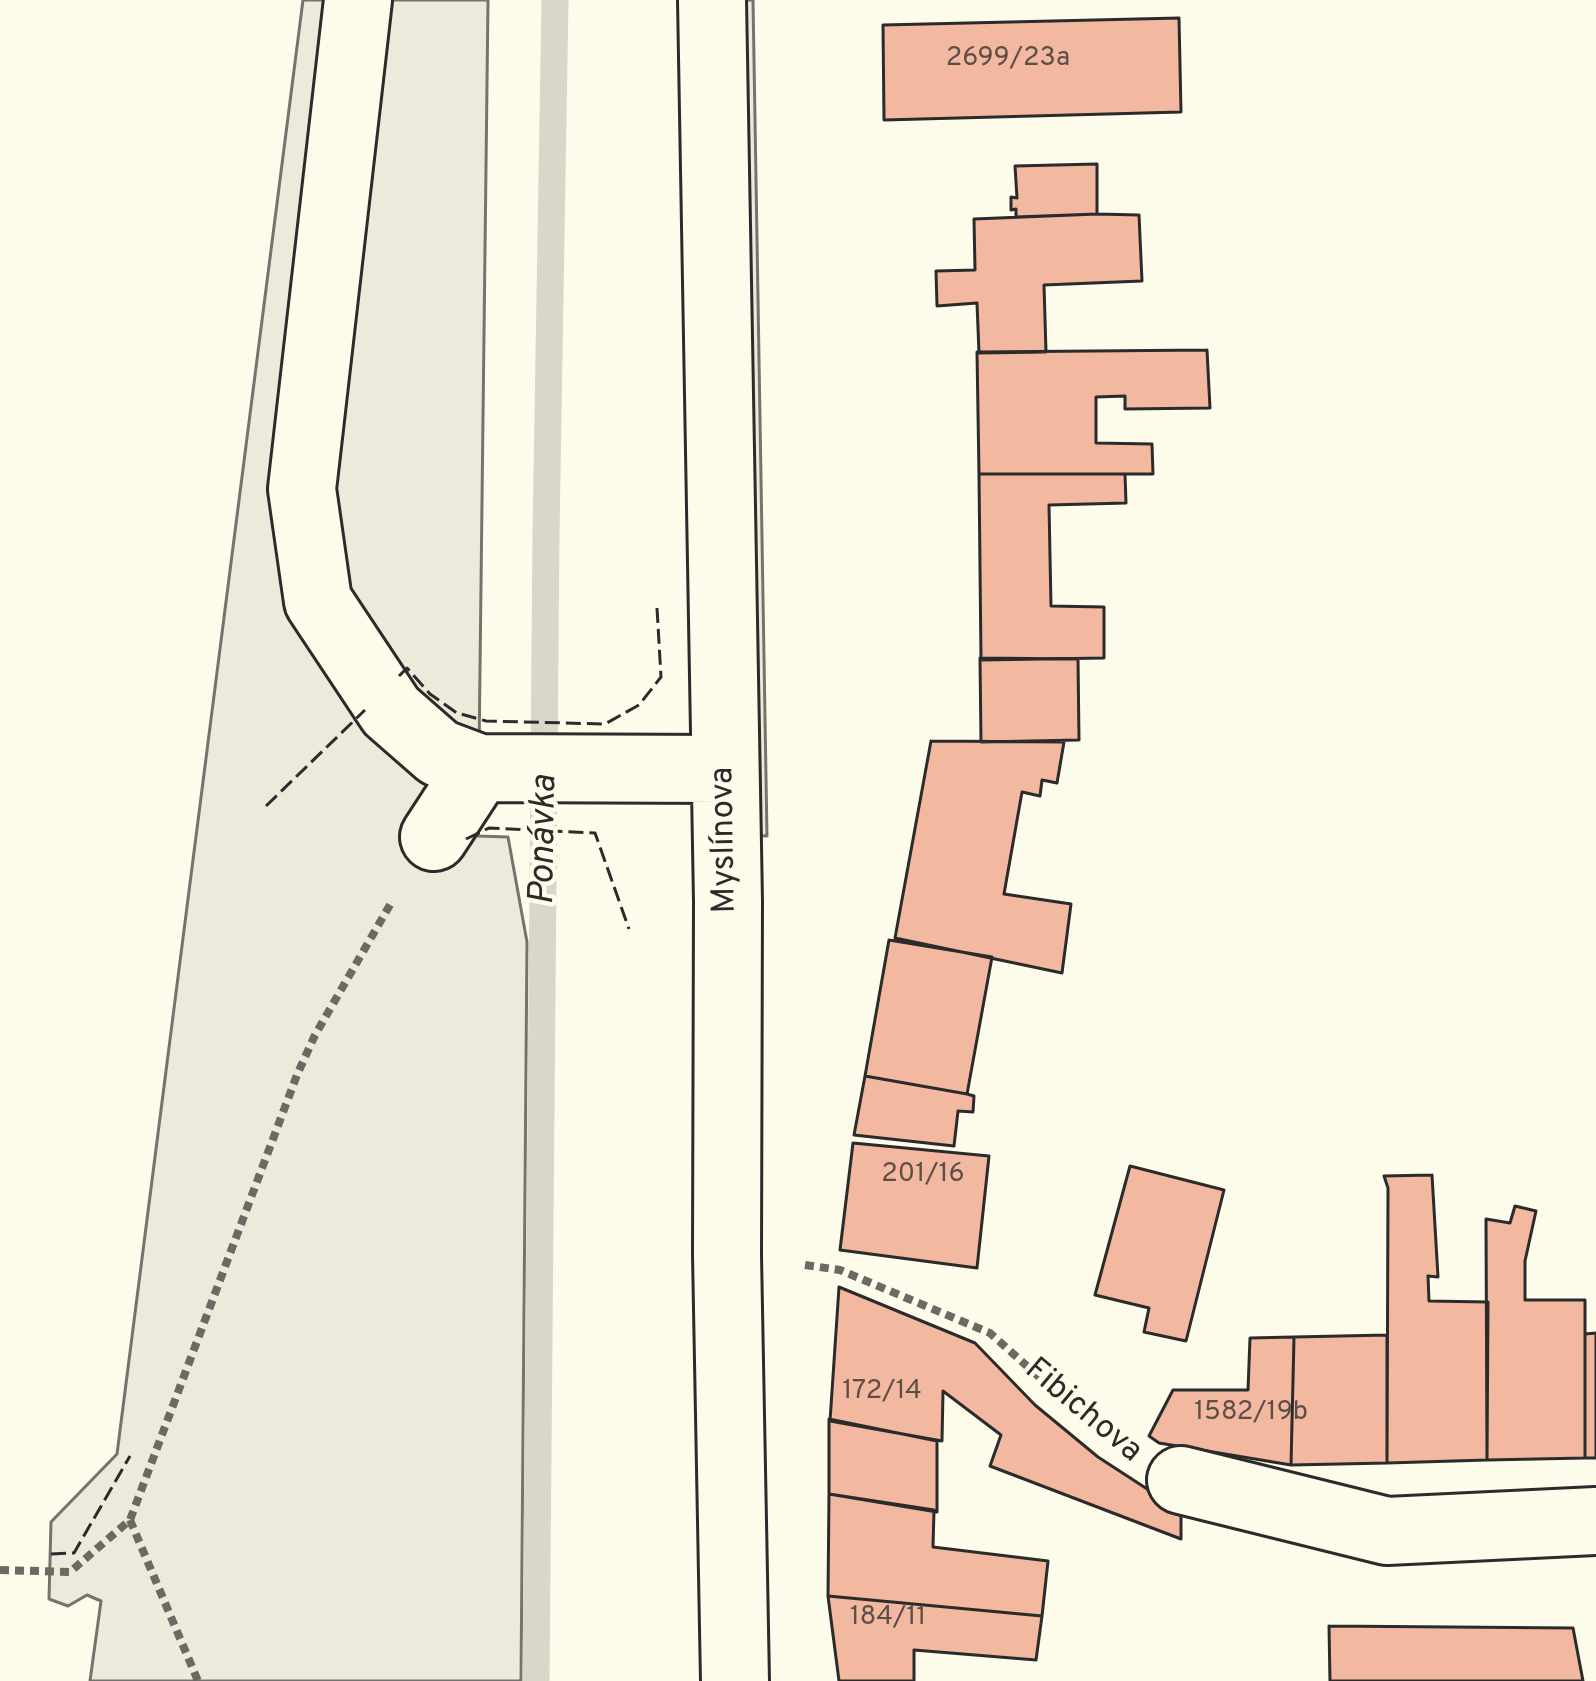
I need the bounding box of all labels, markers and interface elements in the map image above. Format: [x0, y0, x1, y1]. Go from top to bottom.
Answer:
house number: 2699/23a [946, 44, 1070, 76]
street label: Myslínova [705, 766, 747, 914]
water label: Ponávka [523, 774, 569, 906]
house number: 201/16 [881, 1160, 965, 1192]
street label: Fibichova [1015, 1351, 1149, 1473]
house number: 172/14 [842, 1377, 922, 1409]
house number: 1582/19b [1194, 1398, 1308, 1430]
house number: 184/11 [850, 1603, 926, 1635]

